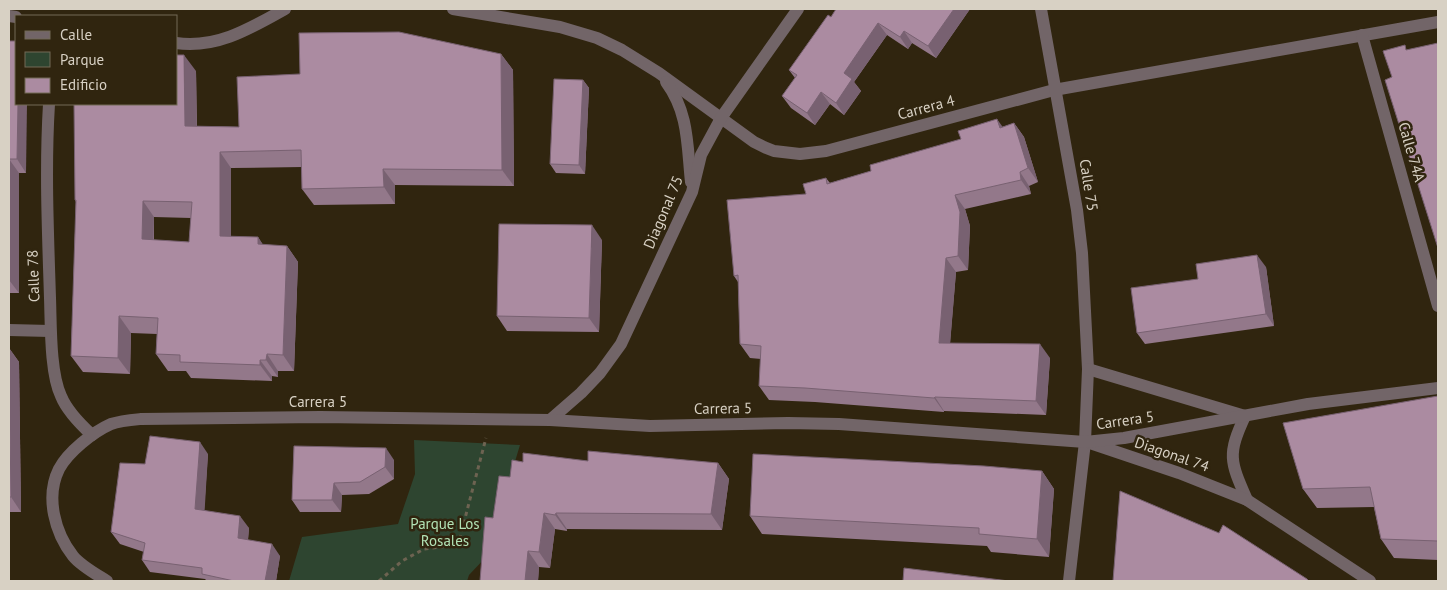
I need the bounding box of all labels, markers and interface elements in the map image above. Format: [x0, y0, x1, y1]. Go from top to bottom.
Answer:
legend [15, 15, 178, 105]
text: Calle [60, 25, 92, 44]
text: Parque [60, 50, 104, 69]
text: Edificio [60, 75, 107, 94]
street label: Carrera 4 [895, 90, 957, 124]
street label: Calle 74A [1394, 120, 1430, 184]
street label: Calle 75 [1076, 158, 1102, 212]
street label: Diagonal 75 [639, 173, 687, 251]
street label: Calle 78 [23, 249, 43, 303]
street label: Carrera 5 [289, 392, 347, 411]
street label: Carrera 5 [694, 398, 752, 418]
street label: Carrera 5 [1095, 407, 1155, 433]
street label: Diagonal 74 [1132, 432, 1212, 476]
park label: Parque Los Rosales [410, 514, 480, 550]

